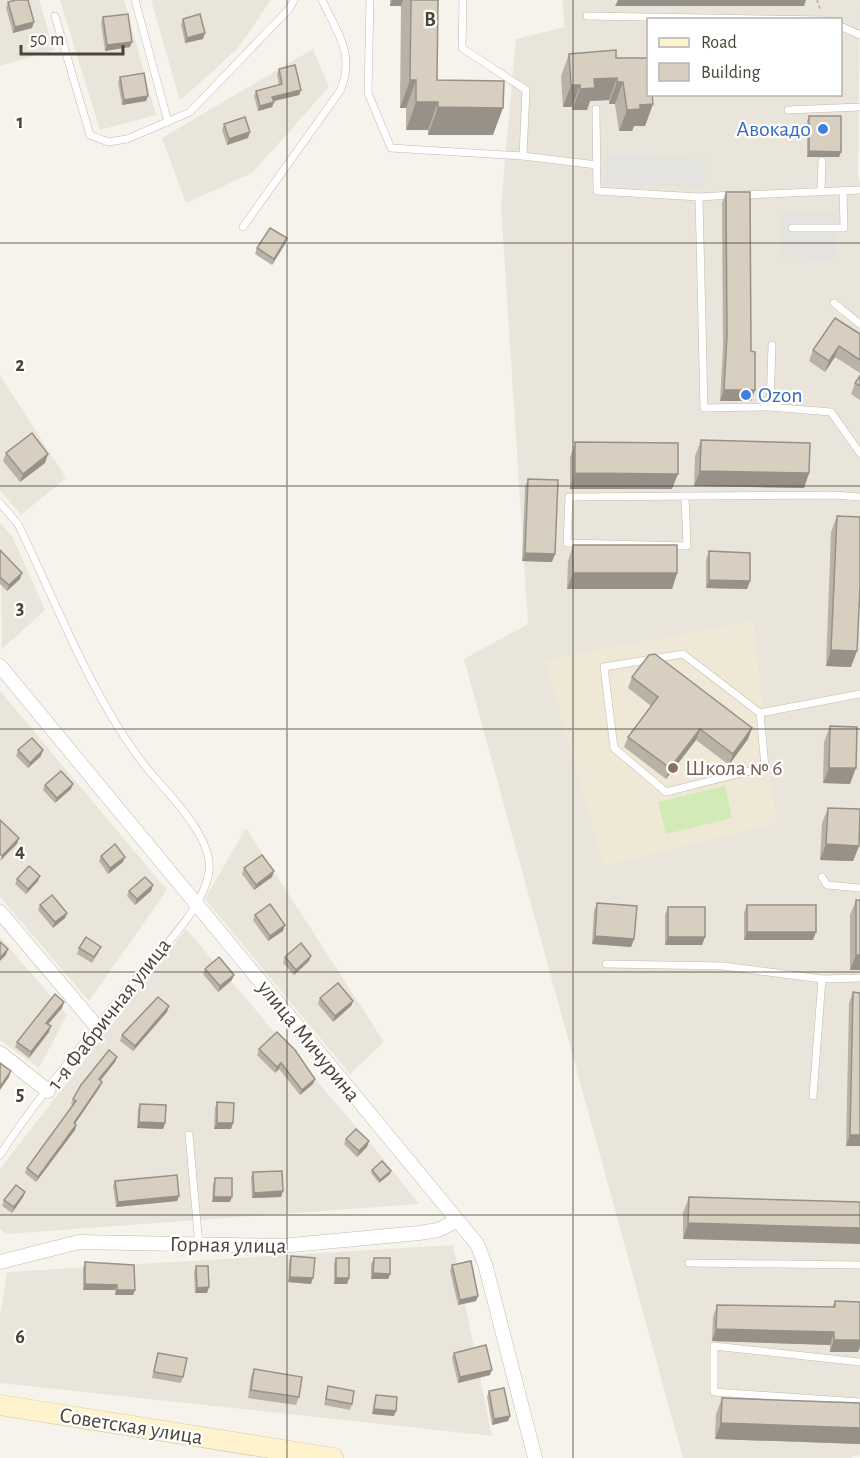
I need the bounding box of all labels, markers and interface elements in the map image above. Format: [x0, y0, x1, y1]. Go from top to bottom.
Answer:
text: B [424, 10, 436, 30]
scale bar [21, 18, 123, 56]
legend [647, 18, 842, 96]
text: 50 m [30, 31, 64, 49]
text: Road [701, 34, 737, 52]
text: Building [701, 64, 761, 82]
text: 1 [16, 112, 24, 132]
place label: Авокадо [736, 118, 811, 140]
marker: Авокадо [816, 122, 830, 136]
text: 2 [15, 355, 25, 375]
place label: Ozon [758, 384, 803, 406]
marker: Ozon [739, 388, 753, 402]
text: 3 [16, 598, 24, 618]
place label: Школа № 6 [685, 757, 783, 779]
marker: Школа № 6 [666, 761, 680, 775]
text: 4 [15, 841, 25, 861]
street label: 1-я Фабричная улица [43, 934, 175, 1094]
street label: улица Мичурина [253, 975, 364, 1106]
text: 5 [16, 1084, 24, 1104]
street label: Горная улица [169, 1233, 287, 1257]
text: 6 [15, 1327, 25, 1347]
street label: Советская улица [58, 1404, 204, 1448]

